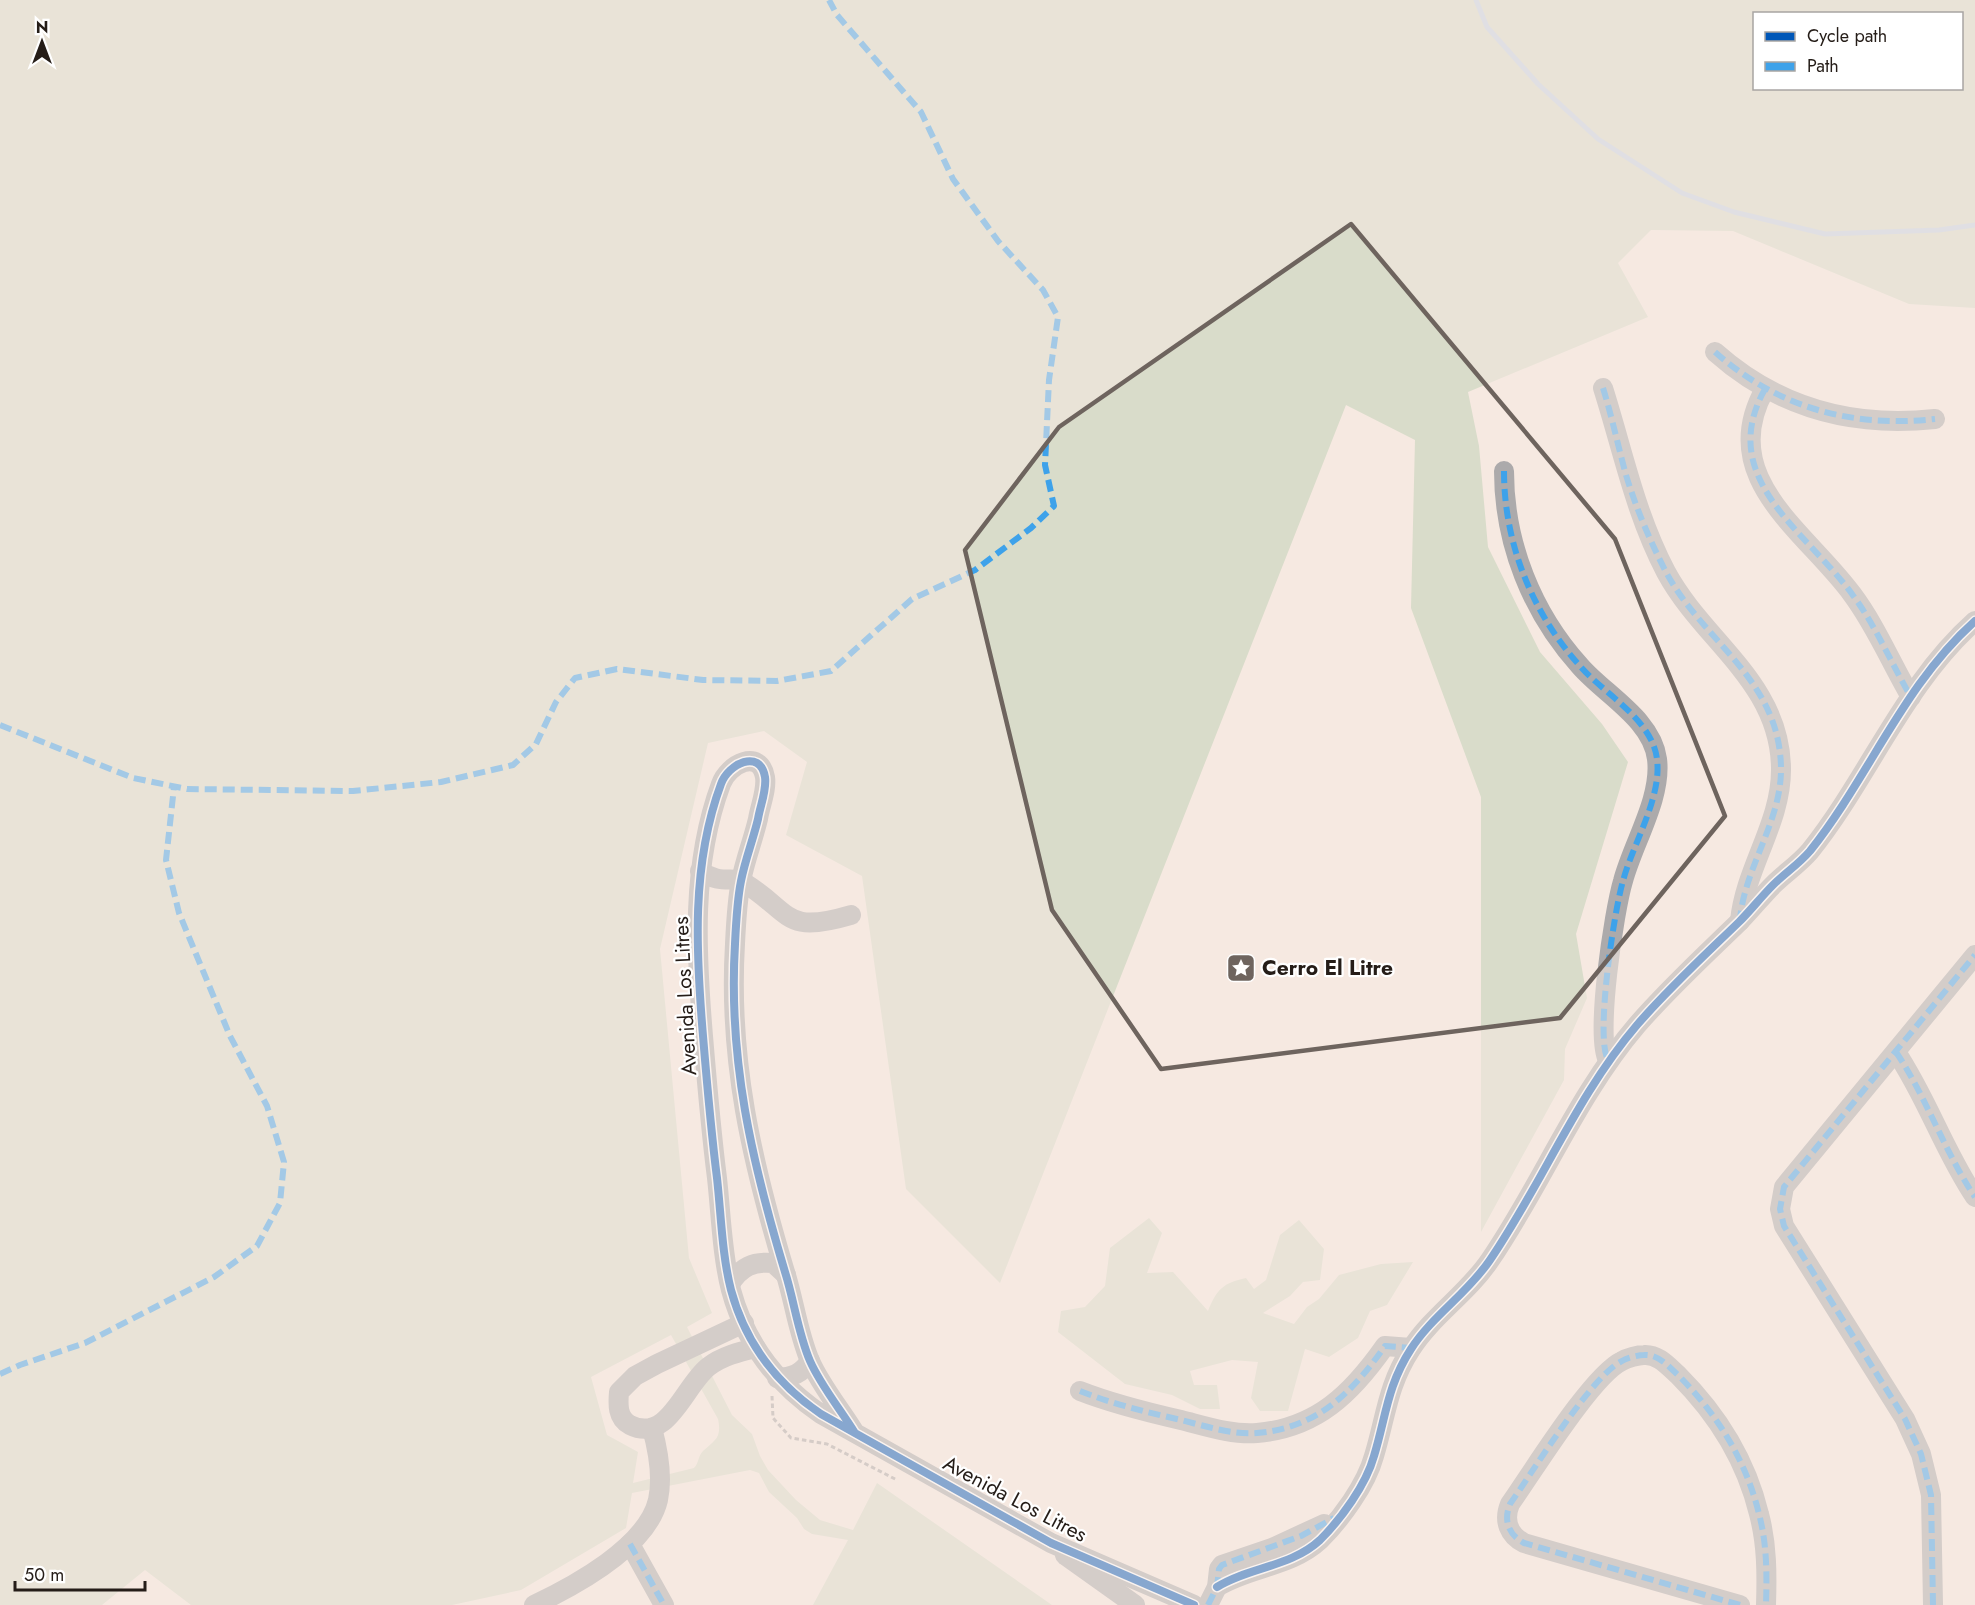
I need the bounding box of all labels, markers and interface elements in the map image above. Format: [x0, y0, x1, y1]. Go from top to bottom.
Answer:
north arrow [12, 12, 72, 72]
legend [1753, 12, 1963, 90]
text: N [36, 16, 48, 39]
text: Cycle path [1807, 23, 1887, 49]
text: Path [1807, 53, 1839, 79]
street label: Avenida Los Litres [666, 916, 704, 1076]
place icon: Cerro El Litre [1225, 952, 1257, 984]
place label: Cerro El Litre [1262, 953, 1393, 983]
street label: Avenida Los Litres [938, 1448, 1092, 1550]
scale bar [15, 1554, 146, 1592]
text: 50 m [24, 1562, 64, 1588]

